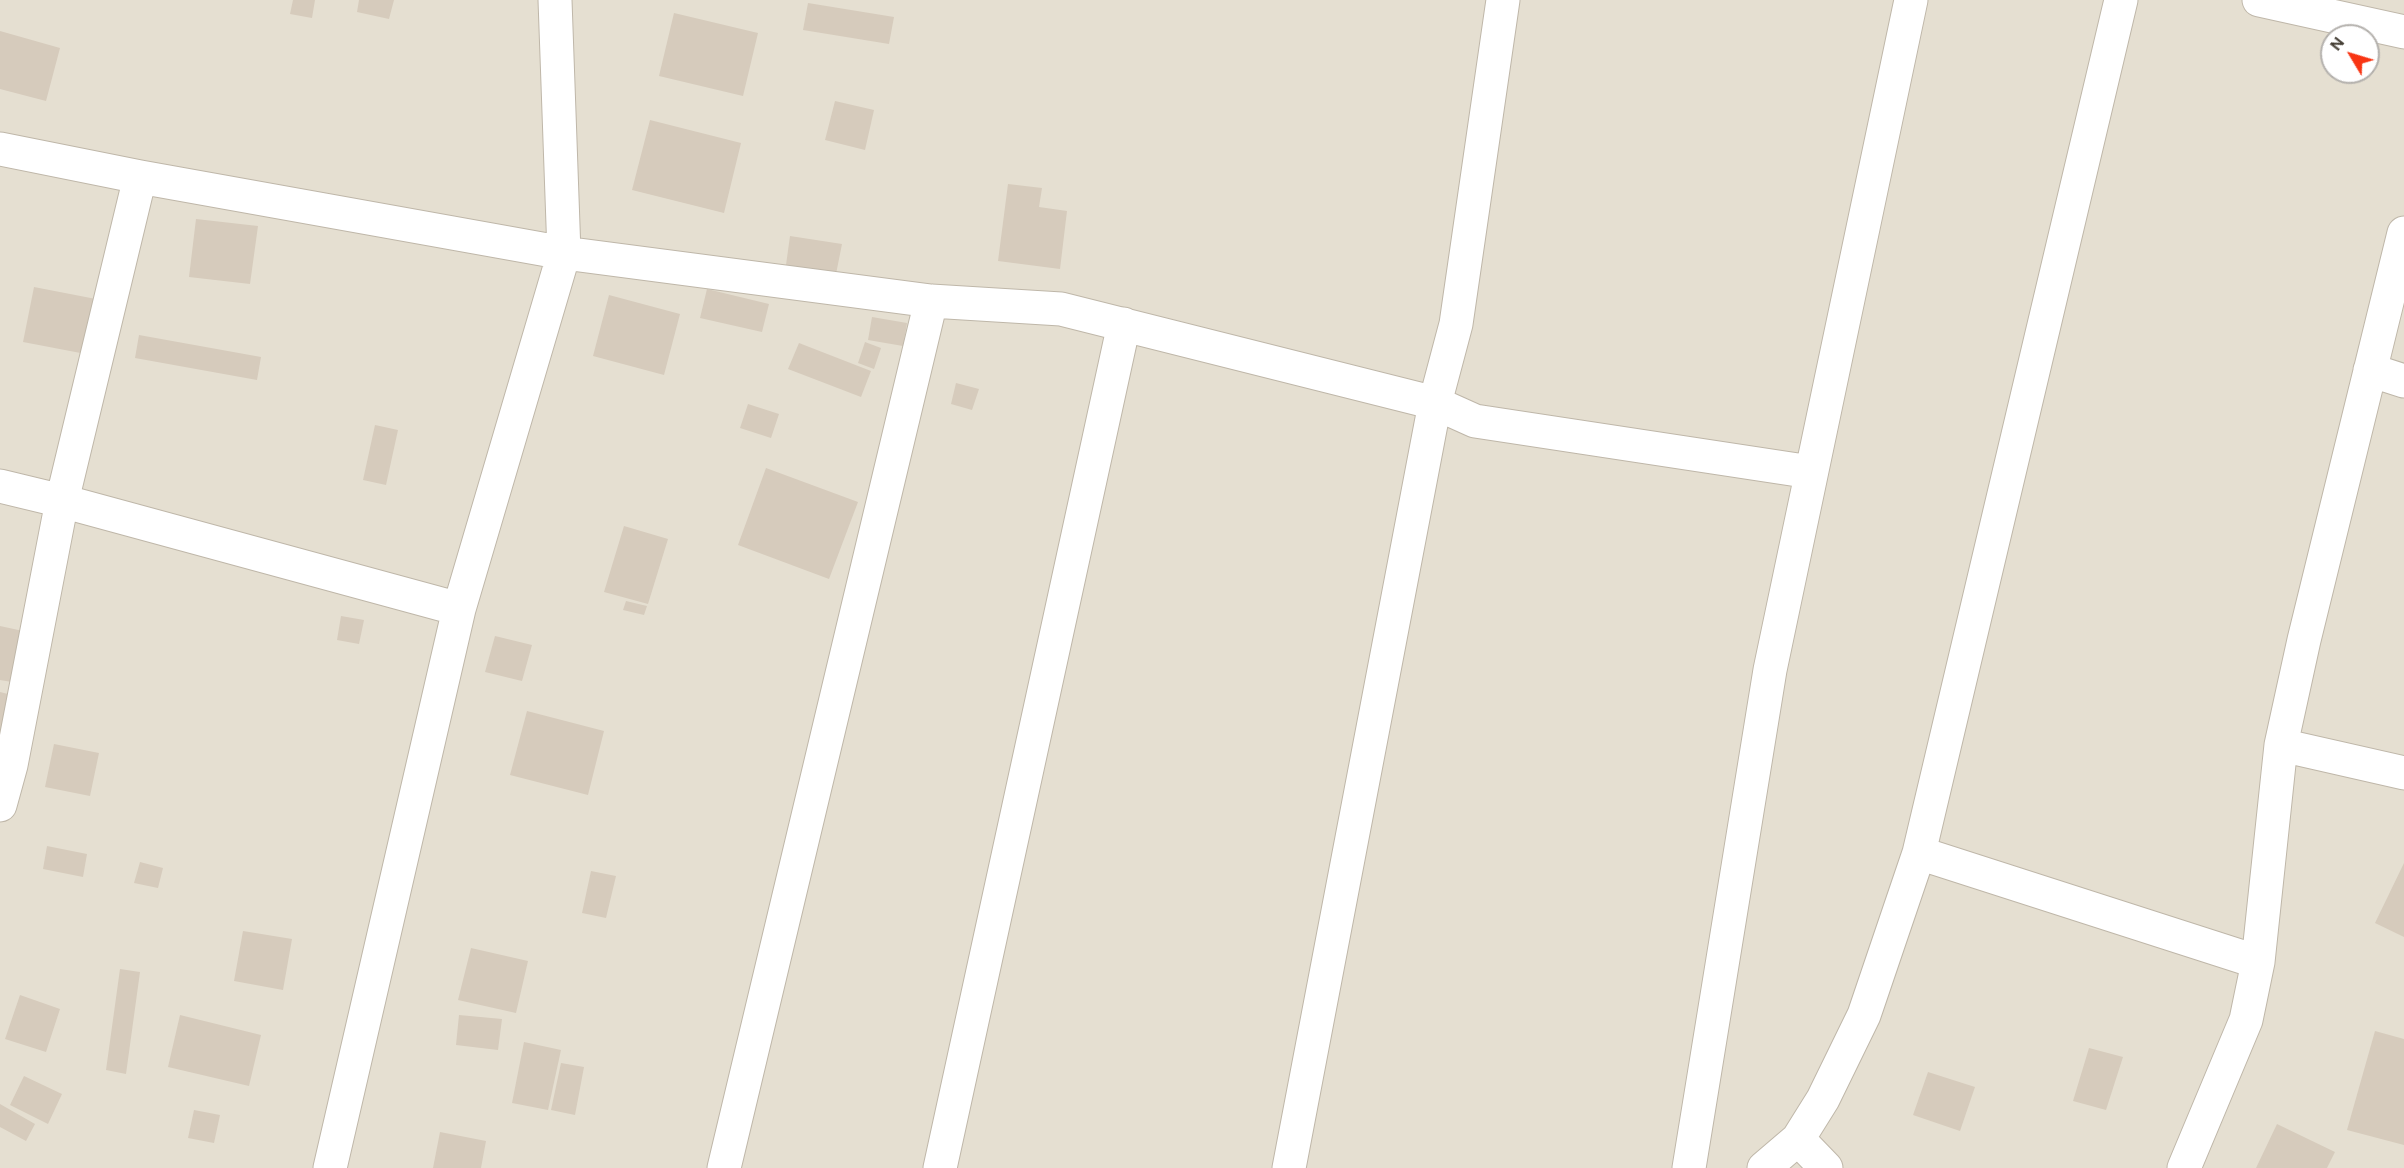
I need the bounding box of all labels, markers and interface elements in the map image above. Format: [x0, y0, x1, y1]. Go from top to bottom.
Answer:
north arrow [2320, 24, 2380, 84]
text: N [2325, 33, 2349, 55]

